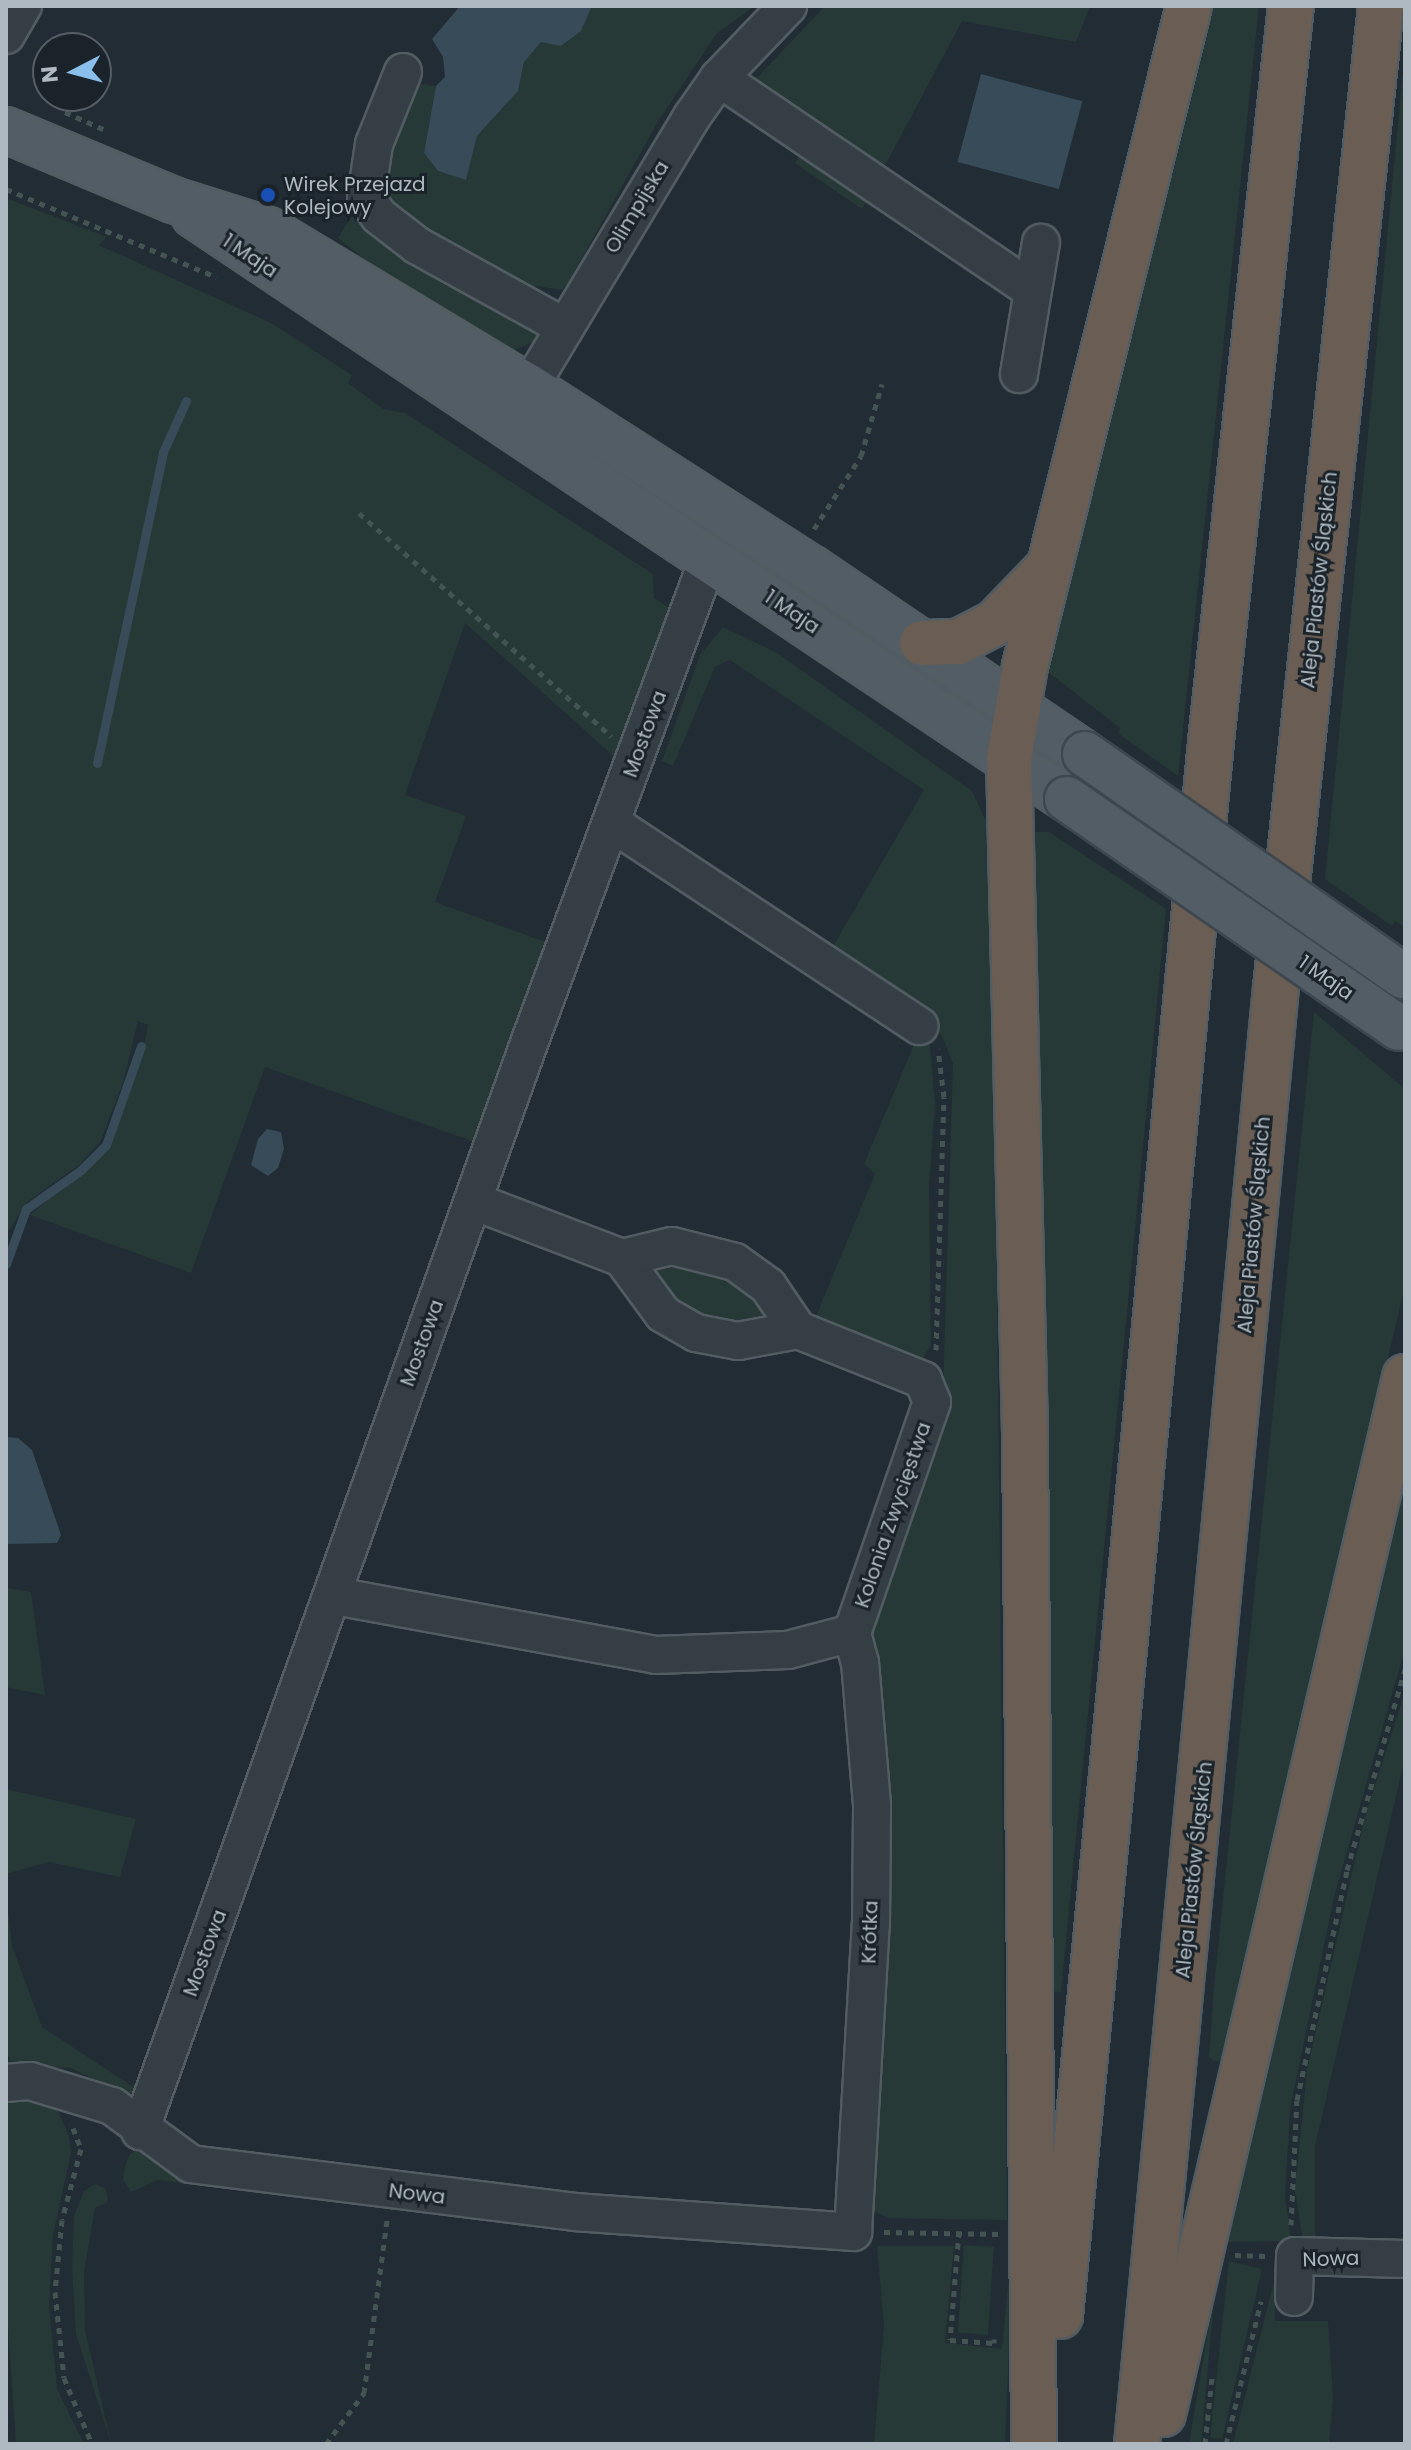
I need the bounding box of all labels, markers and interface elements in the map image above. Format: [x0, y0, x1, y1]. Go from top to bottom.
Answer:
north arrow [32, 32, 112, 112]
text: N [33, 65, 66, 84]
street label: Olimpijska [600, 156, 674, 258]
place label: Wirek Przejazd Kolejowy [284, 172, 426, 219]
marker: Wirek Przejazd Kolejowy [259, 186, 277, 204]
street label: 1 Maja [218, 229, 282, 283]
street label: Aleja Piastów Śląskich [1296, 471, 1342, 689]
street label: 1 Maja [760, 585, 824, 639]
street label: Mostowa [618, 687, 672, 781]
street label: 1 Maja [1294, 951, 1358, 1005]
street label: Aleja Piastów Śląskich [1233, 1116, 1275, 1334]
street label: Mostowa [395, 1296, 449, 1390]
street label: Kolonia Zwycięstwa [850, 1419, 936, 1611]
street label: Aleja Piastów Śląskich [1171, 1761, 1217, 1979]
street label: Krótka [857, 1900, 883, 1964]
street label: Mostowa [178, 1906, 232, 2000]
street label: Nowa [387, 2179, 447, 2209]
street label: Nowa [1302, 2246, 1360, 2272]

